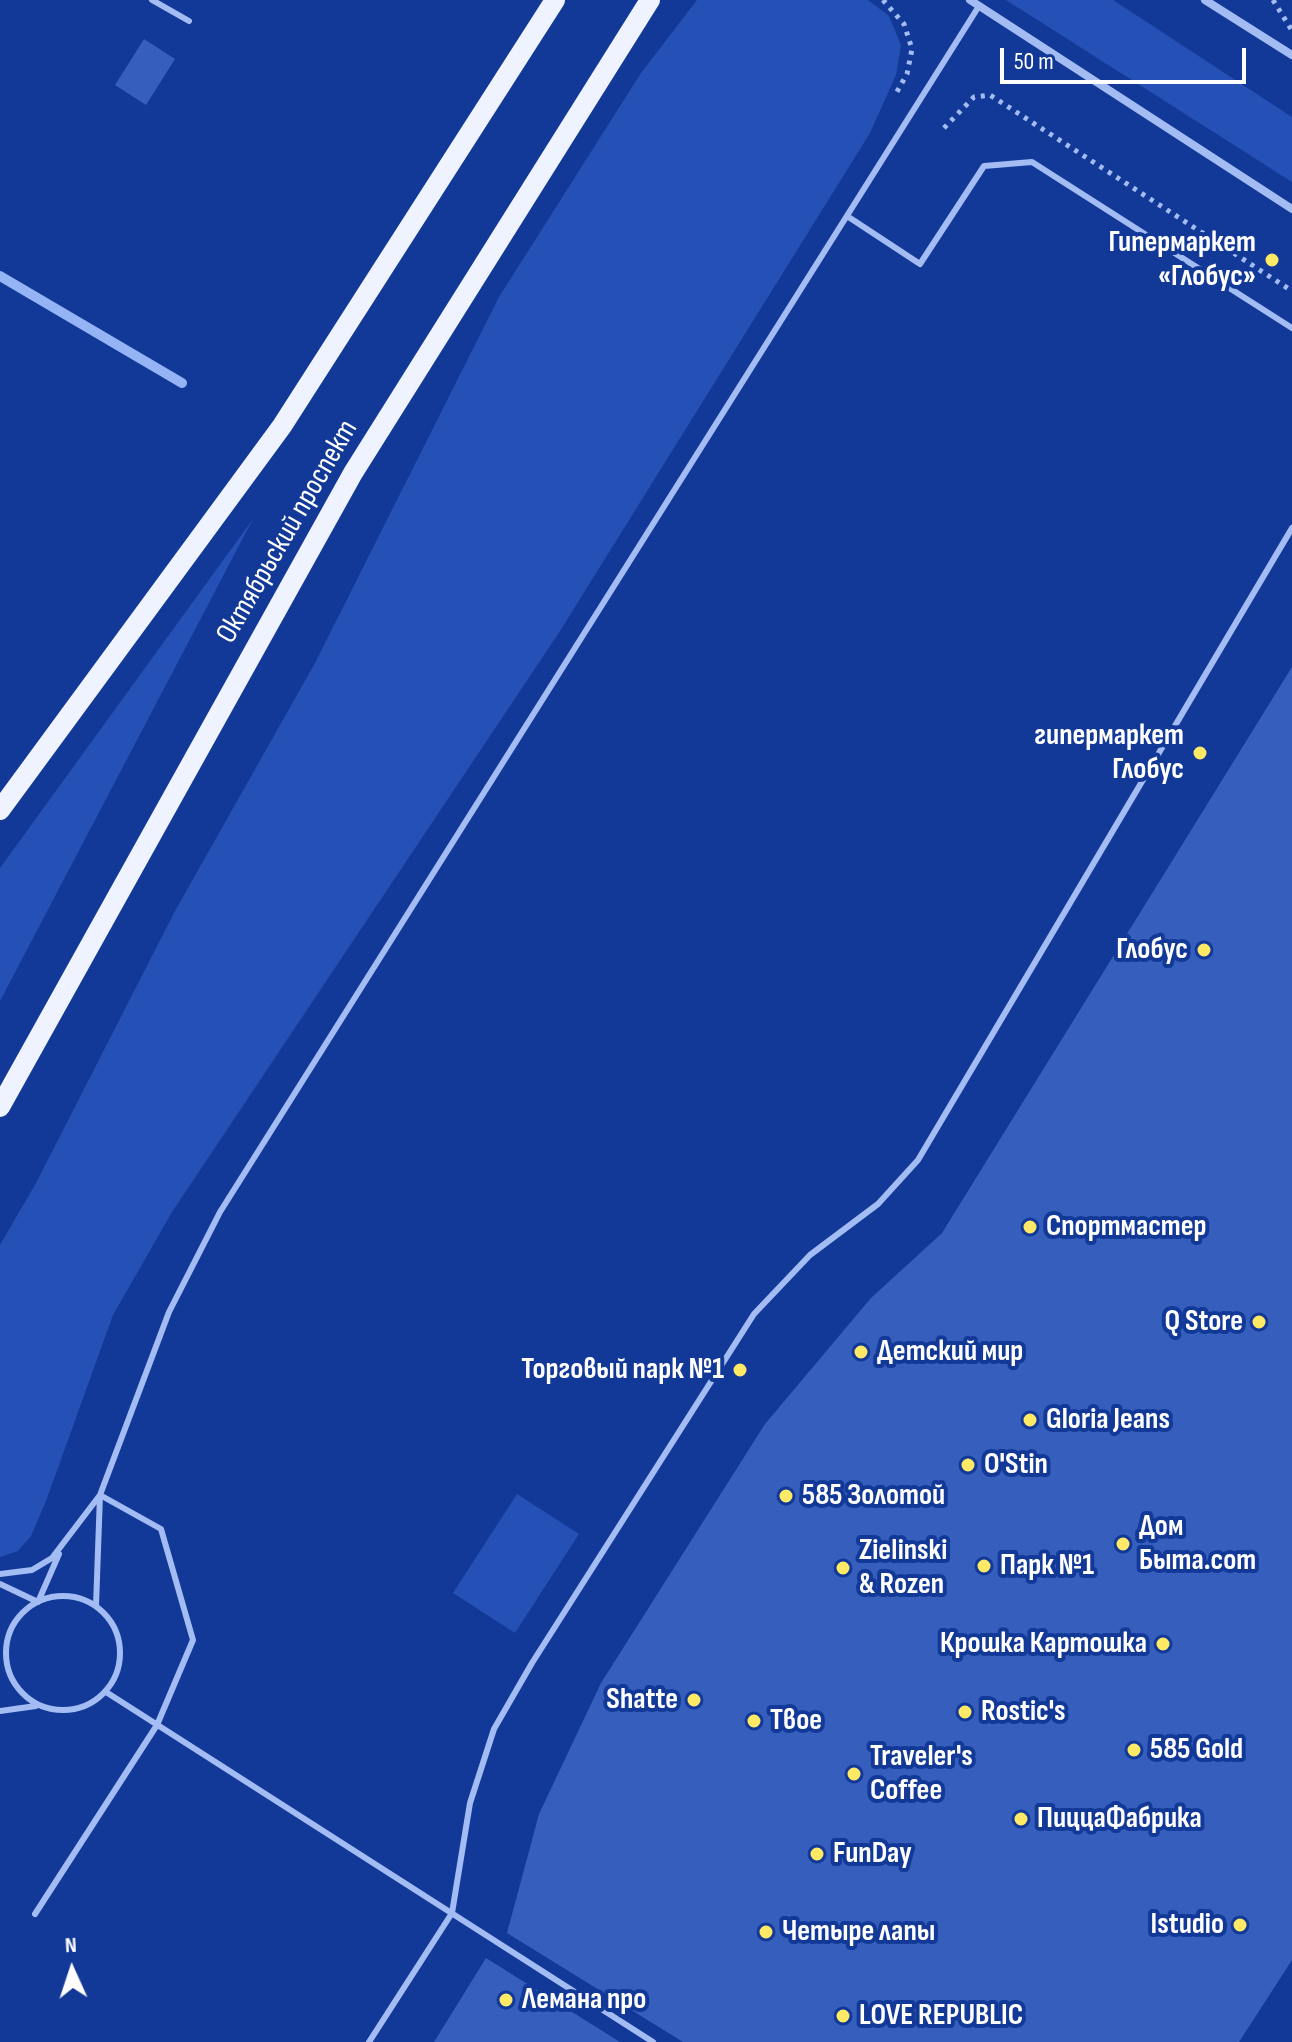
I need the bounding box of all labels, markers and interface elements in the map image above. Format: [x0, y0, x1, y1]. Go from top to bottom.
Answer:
scale bar [1004, 32, 1250, 82]
text: 50 m [1014, 47, 1054, 76]
place label: Гипермаркет «Глобус» [1108, 225, 1256, 296]
marker: Гипермаркет «Глобус» [1263, 251, 1281, 269]
street label: Октябрьский проспект [209, 414, 367, 650]
place label: гипермаркет Глобус [1034, 718, 1184, 788]
marker: гипермаркет Глобус [1191, 744, 1209, 762]
place label: Глобус [1116, 932, 1188, 968]
marker: Глобус [1195, 941, 1213, 959]
place label: Спортмастер [1046, 1209, 1206, 1245]
marker: Спортмастер [1021, 1218, 1039, 1236]
place label: Q Store [1165, 1304, 1243, 1340]
marker: Q Store [1250, 1313, 1268, 1331]
place label: Детский мир [877, 1334, 1023, 1370]
marker: Детский мир [852, 1343, 870, 1361]
place label: Торговый парк №1 [521, 1352, 724, 1388]
marker: Торговый парк №1 [731, 1361, 749, 1379]
place label: Gloria Jeans [1046, 1402, 1170, 1438]
marker: Gloria Jeans [1021, 1411, 1039, 1429]
place label: O'Stin [984, 1447, 1048, 1483]
marker: O'Stin [959, 1456, 977, 1474]
place label: 585 Золотой [802, 1478, 945, 1514]
marker: 585 Золотой [777, 1487, 795, 1505]
place label: Дом Быта.com [1139, 1509, 1256, 1580]
place label: Zielinski & Rozen [859, 1533, 947, 1604]
marker: Дом Быта.com [1114, 1535, 1132, 1553]
place label: Парк №1 [1000, 1548, 1094, 1584]
marker: Парк №1 [975, 1557, 993, 1575]
marker: Zielinski & Rozen [834, 1559, 852, 1577]
place label: Крошка Картошка [940, 1626, 1147, 1662]
marker: Крошка Картошка [1154, 1635, 1172, 1653]
place label: Shatte [606, 1682, 678, 1718]
marker: Shatte [685, 1691, 703, 1709]
place label: Rostic's [981, 1694, 1066, 1730]
place label: Твое [770, 1703, 822, 1739]
marker: Rostic's [956, 1703, 974, 1721]
marker: Твое [745, 1712, 763, 1730]
place label: 585 Gold [1150, 1732, 1243, 1768]
place label: Traveler's Coffee [870, 1739, 973, 1810]
marker: 585 Gold [1125, 1741, 1143, 1759]
marker: Traveler's Coffee [845, 1765, 863, 1783]
place label: ПиццаФабрика [1037, 1801, 1202, 1837]
marker: ПиццаФабрика [1012, 1810, 1030, 1828]
place label: FunDay [833, 1836, 912, 1872]
marker: FunDay [808, 1845, 826, 1863]
place label: Istudio [1151, 1907, 1224, 1943]
place label: Четыре лапы [782, 1914, 935, 1950]
marker: Istudio [1231, 1916, 1249, 1934]
marker: Четыре лапы [757, 1923, 775, 1941]
north arrow [32, 1930, 112, 2010]
text: N [64, 1932, 77, 1959]
place label: Лемана про [522, 1982, 646, 2018]
marker: Лемана про [497, 1991, 515, 2009]
place label: LOVE REPUBLIC [859, 1998, 1023, 2034]
marker: LOVE REPUBLIC [834, 2007, 852, 2025]

